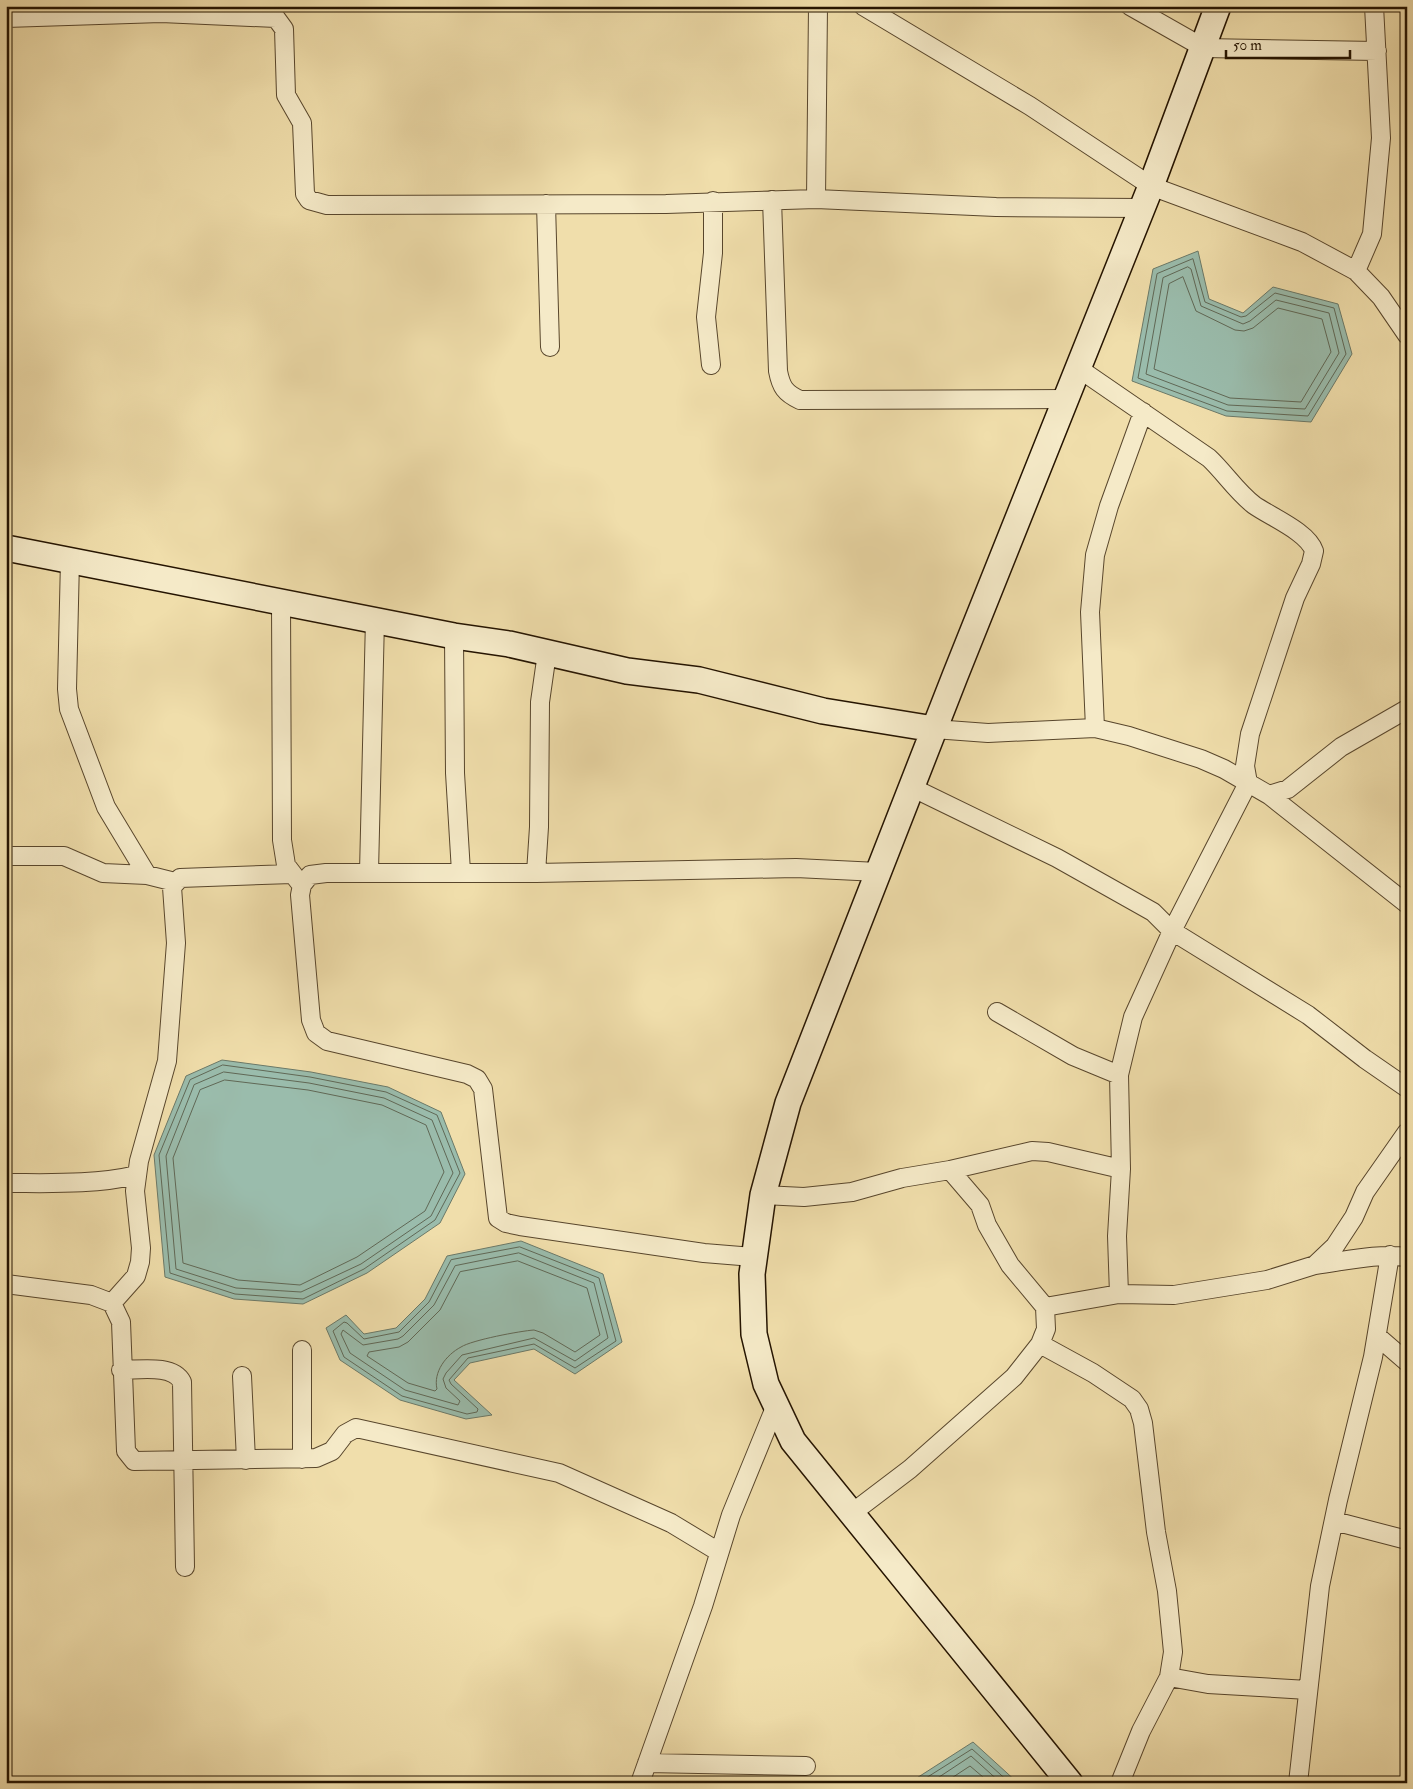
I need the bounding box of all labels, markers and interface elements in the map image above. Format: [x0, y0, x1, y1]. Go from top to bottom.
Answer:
scale bar [1226, 28, 1349, 60]
text: 50 m [1233, 36, 1262, 55]

